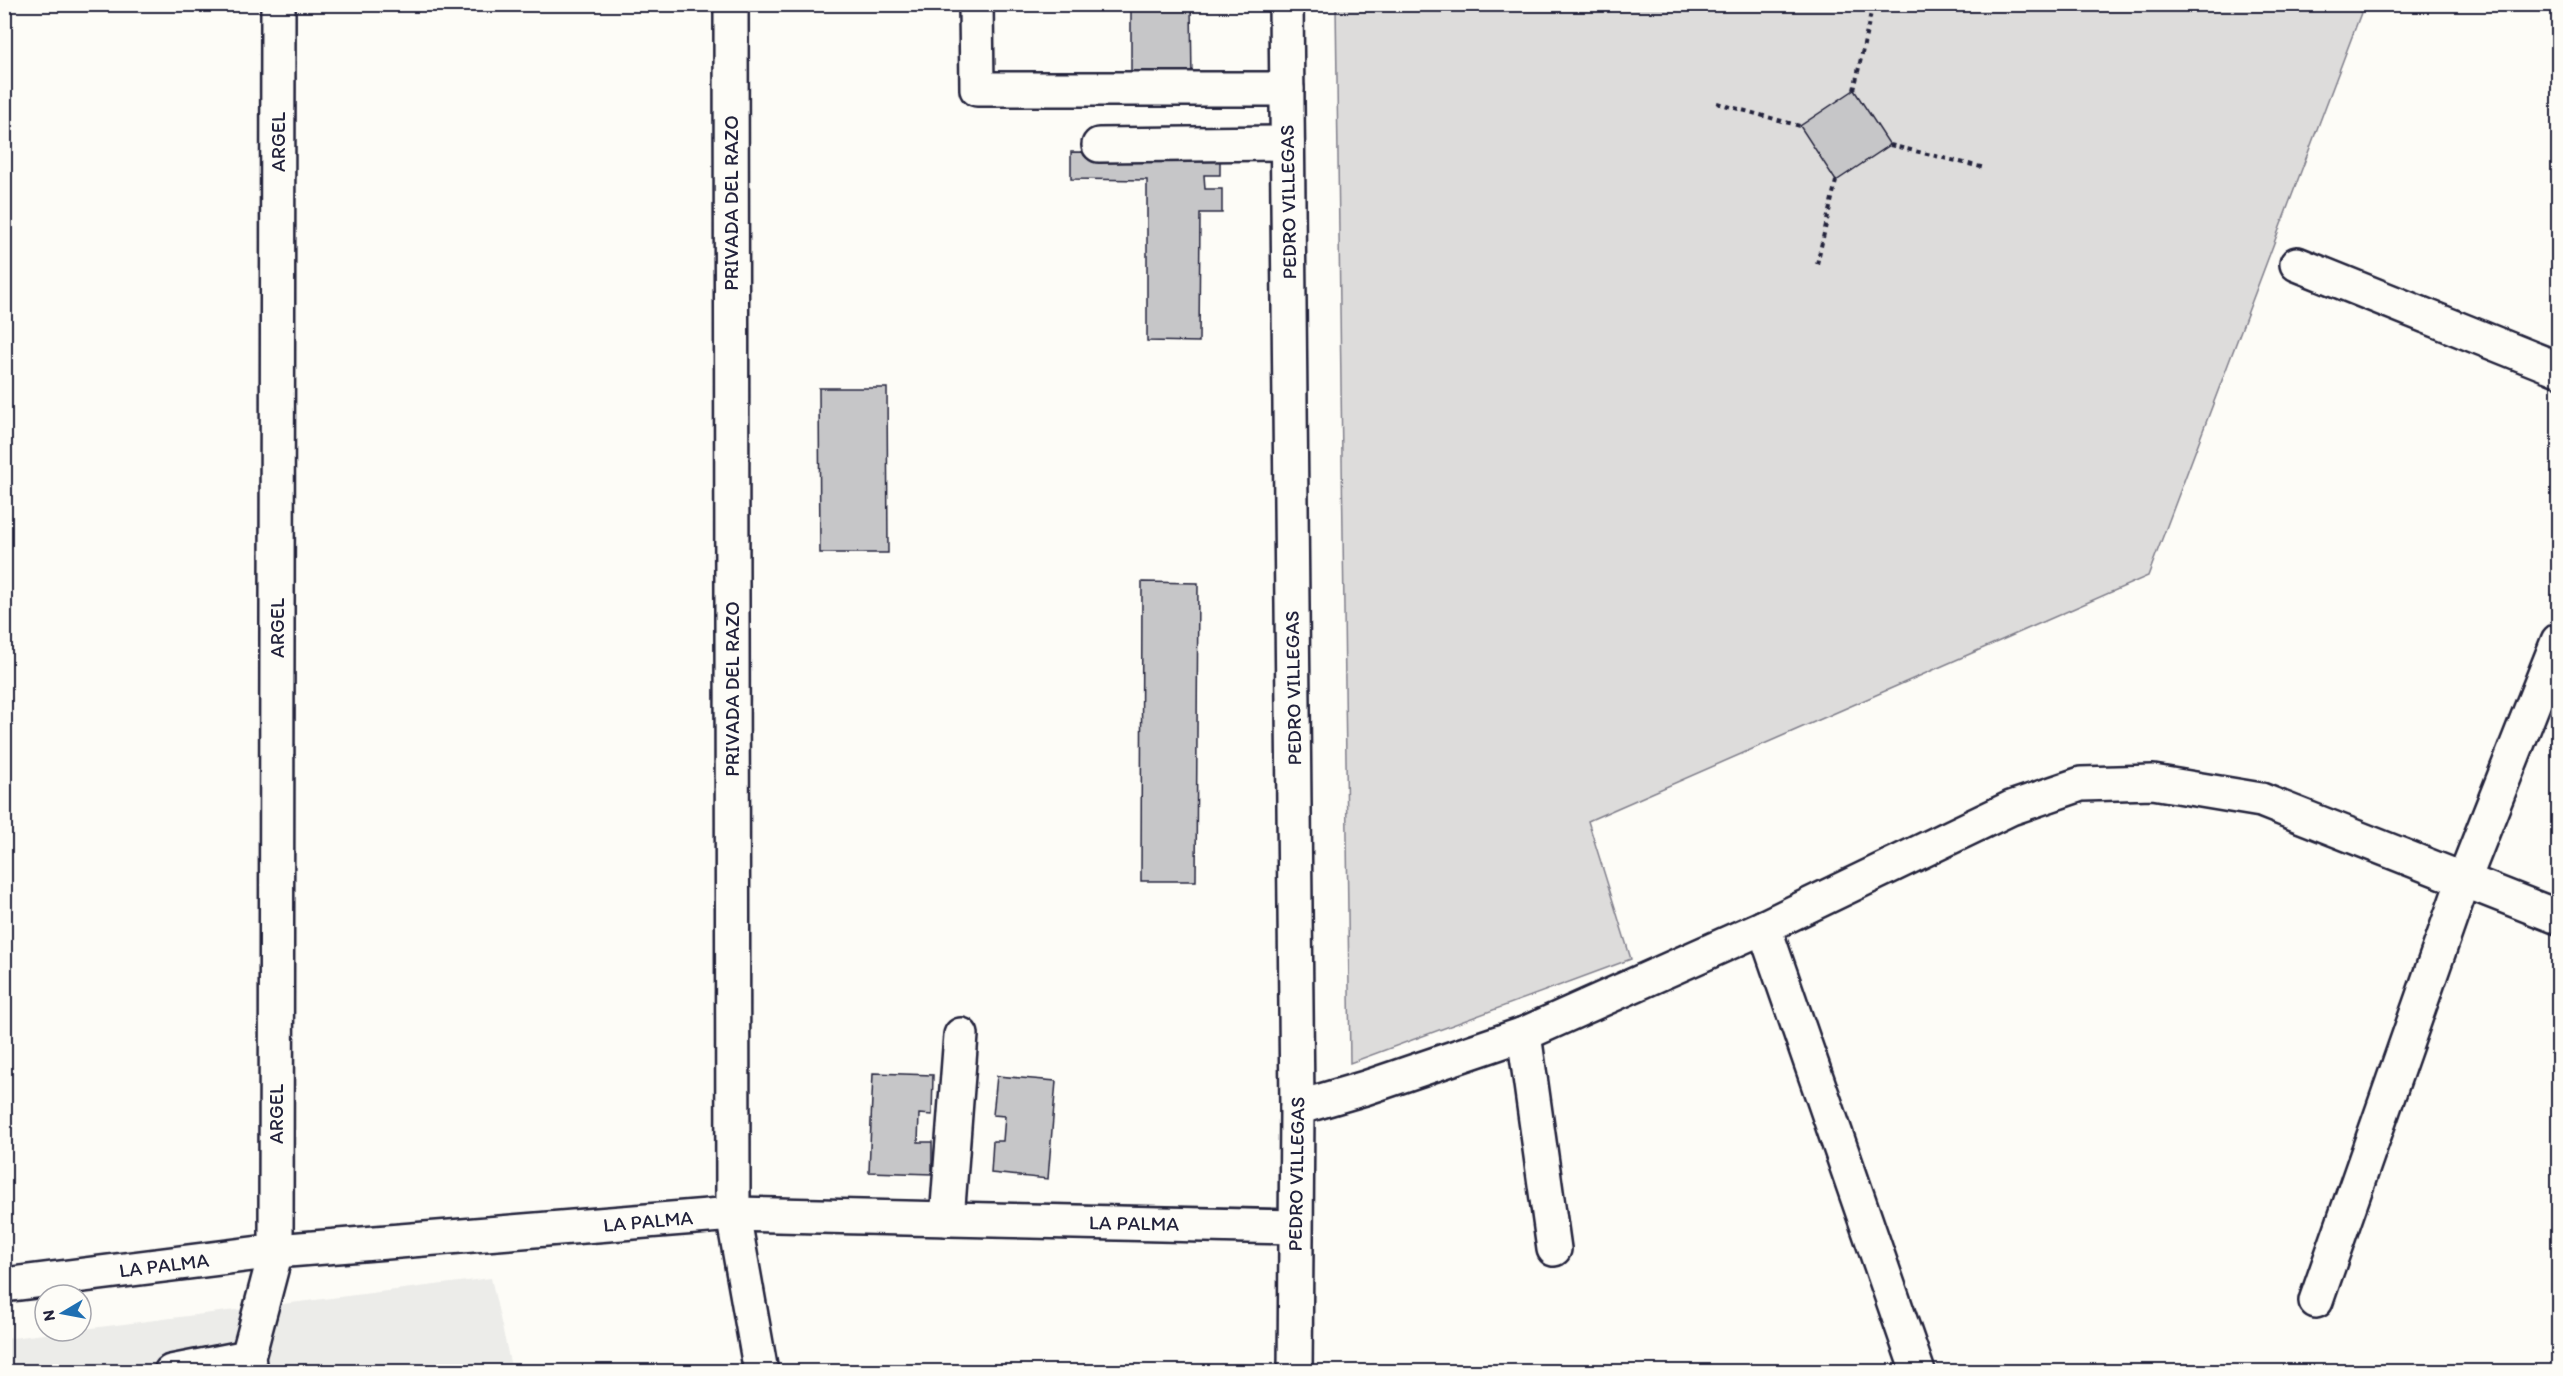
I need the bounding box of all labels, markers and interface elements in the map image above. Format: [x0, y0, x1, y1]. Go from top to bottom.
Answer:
street label: ARGEL [266, 112, 290, 172]
street label: PRIVADA DEL RAZO [719, 115, 743, 291]
street label: PEDRO VILLEGAS [1275, 124, 1301, 280]
street label: ARGEL [265, 598, 289, 658]
street label: PRIVADA DEL RAZO [720, 601, 744, 777]
street label: PEDRO VILLEGAS [1280, 610, 1306, 766]
street label: ARGEL [264, 1084, 288, 1144]
street label: PEDRO VILLEGAS [1283, 1096, 1309, 1252]
street label: LA PALMA [602, 1205, 694, 1237]
street label: LA PALMA [1089, 1210, 1180, 1236]
street label: LA PALMA [118, 1248, 210, 1282]
north arrow [33, 1283, 93, 1343]
text: N [38, 1309, 59, 1322]

